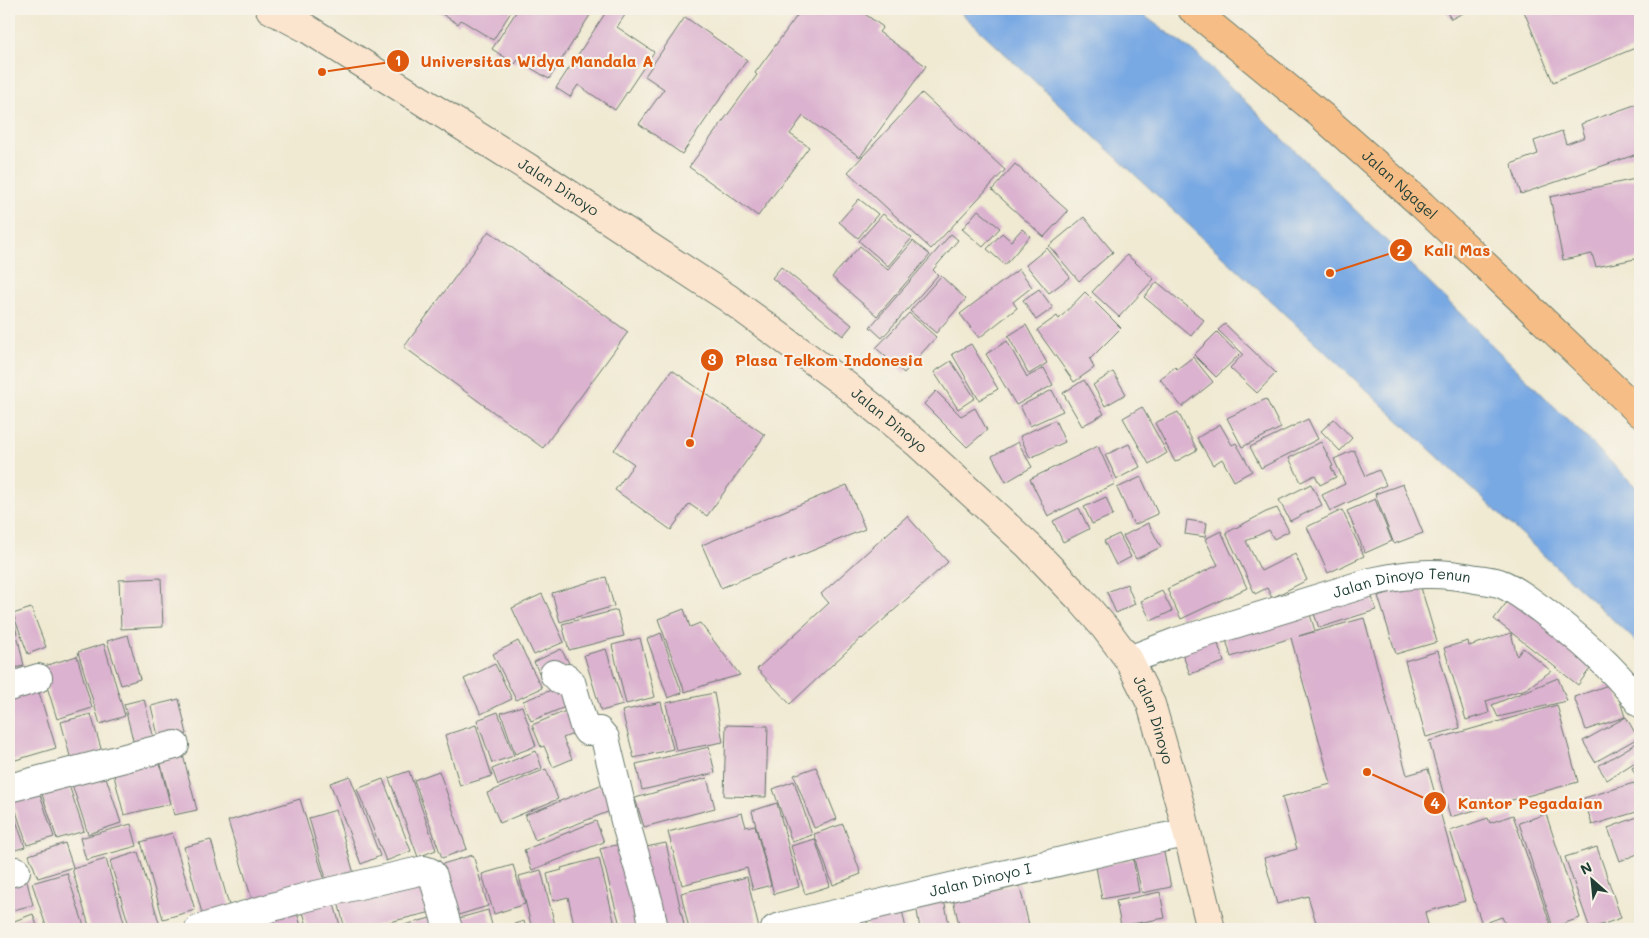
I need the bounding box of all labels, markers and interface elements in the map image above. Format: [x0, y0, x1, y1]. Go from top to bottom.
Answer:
callout: Universitas Widya Mandala A [385, 45, 663, 76]
text: 1 [395, 50, 401, 70]
text: Universitas Widya Mandala A [420, 50, 654, 71]
street label: Jalan Ngagel [1358, 145, 1442, 223]
street label: Jalan Dinoyo [515, 153, 603, 220]
callout: Kali Mas [1388, 235, 1500, 266]
text: Kali Mas [1424, 239, 1490, 260]
text: 2 [1397, 240, 1405, 260]
callout: Plasa Telkom Indonesia [700, 345, 933, 376]
text: 3 [707, 349, 717, 369]
text: Plasa Telkom Indonesia [735, 349, 923, 370]
street label: Jalan Dinoyo [847, 382, 932, 457]
street label: Jalan Dinoyo Tenun [1330, 563, 1472, 602]
street label: Jalan Dinoyo [1129, 672, 1179, 766]
callout: Kantor Pegadaian [1423, 788, 1613, 819]
text: Kantor Pegadaian [1458, 792, 1602, 813]
text: 4 [1430, 793, 1440, 813]
north arrow [1566, 856, 1616, 906]
text: N [1577, 857, 1595, 879]
street label: Jalan Dinoyo I [927, 858, 1033, 901]

